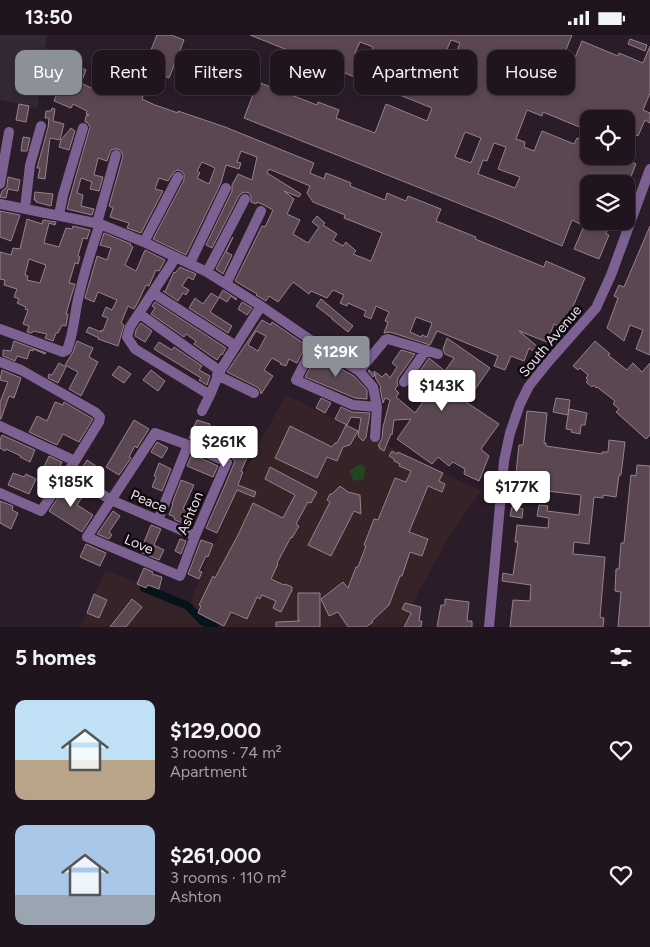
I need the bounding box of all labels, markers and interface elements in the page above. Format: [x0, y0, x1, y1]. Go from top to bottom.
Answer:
text: 13:50 [25, 6, 73, 29]
chip: Buy [15, 50, 82, 95]
chip: Rent [92, 50, 165, 95]
chip: Filters [175, 50, 260, 95]
chip: New [270, 50, 344, 95]
chip: Apartment [354, 50, 477, 95]
chip: House [487, 50, 575, 95]
map controls [580, 110, 635, 230]
button: locate [580, 110, 635, 165]
button: layers [580, 175, 635, 230]
street label: South Avenue [515, 302, 586, 381]
pin: $129K [301, 335, 371, 378]
text: $129K [314, 342, 358, 361]
pin: $143K [407, 369, 477, 412]
text: $143K [419, 376, 465, 395]
pin: $261K [189, 425, 259, 468]
text: $261K [202, 432, 246, 451]
pin: $185K [36, 465, 106, 508]
pin: $177K [482, 471, 552, 513]
text: $185K [48, 472, 94, 491]
text: $177K [495, 477, 539, 496]
street label: Peace [128, 486, 170, 517]
street label: Ashton [174, 489, 207, 537]
street label: Love [122, 531, 156, 558]
icon: filters [607, 643, 635, 671]
text: 5 homes [15, 645, 96, 670]
text: $129,000 [170, 718, 261, 743]
icon: home [55, 720, 115, 780]
icon: heart [607, 736, 635, 764]
text: 3 rooms · 74 m² [170, 743, 282, 762]
text: Apartment [170, 762, 247, 781]
text: $261,000 [170, 843, 261, 868]
icon: home [55, 845, 115, 905]
icon: heart [607, 861, 635, 889]
text: 3 rooms · 110 m² [170, 868, 286, 887]
text: Ashton [170, 887, 221, 906]

